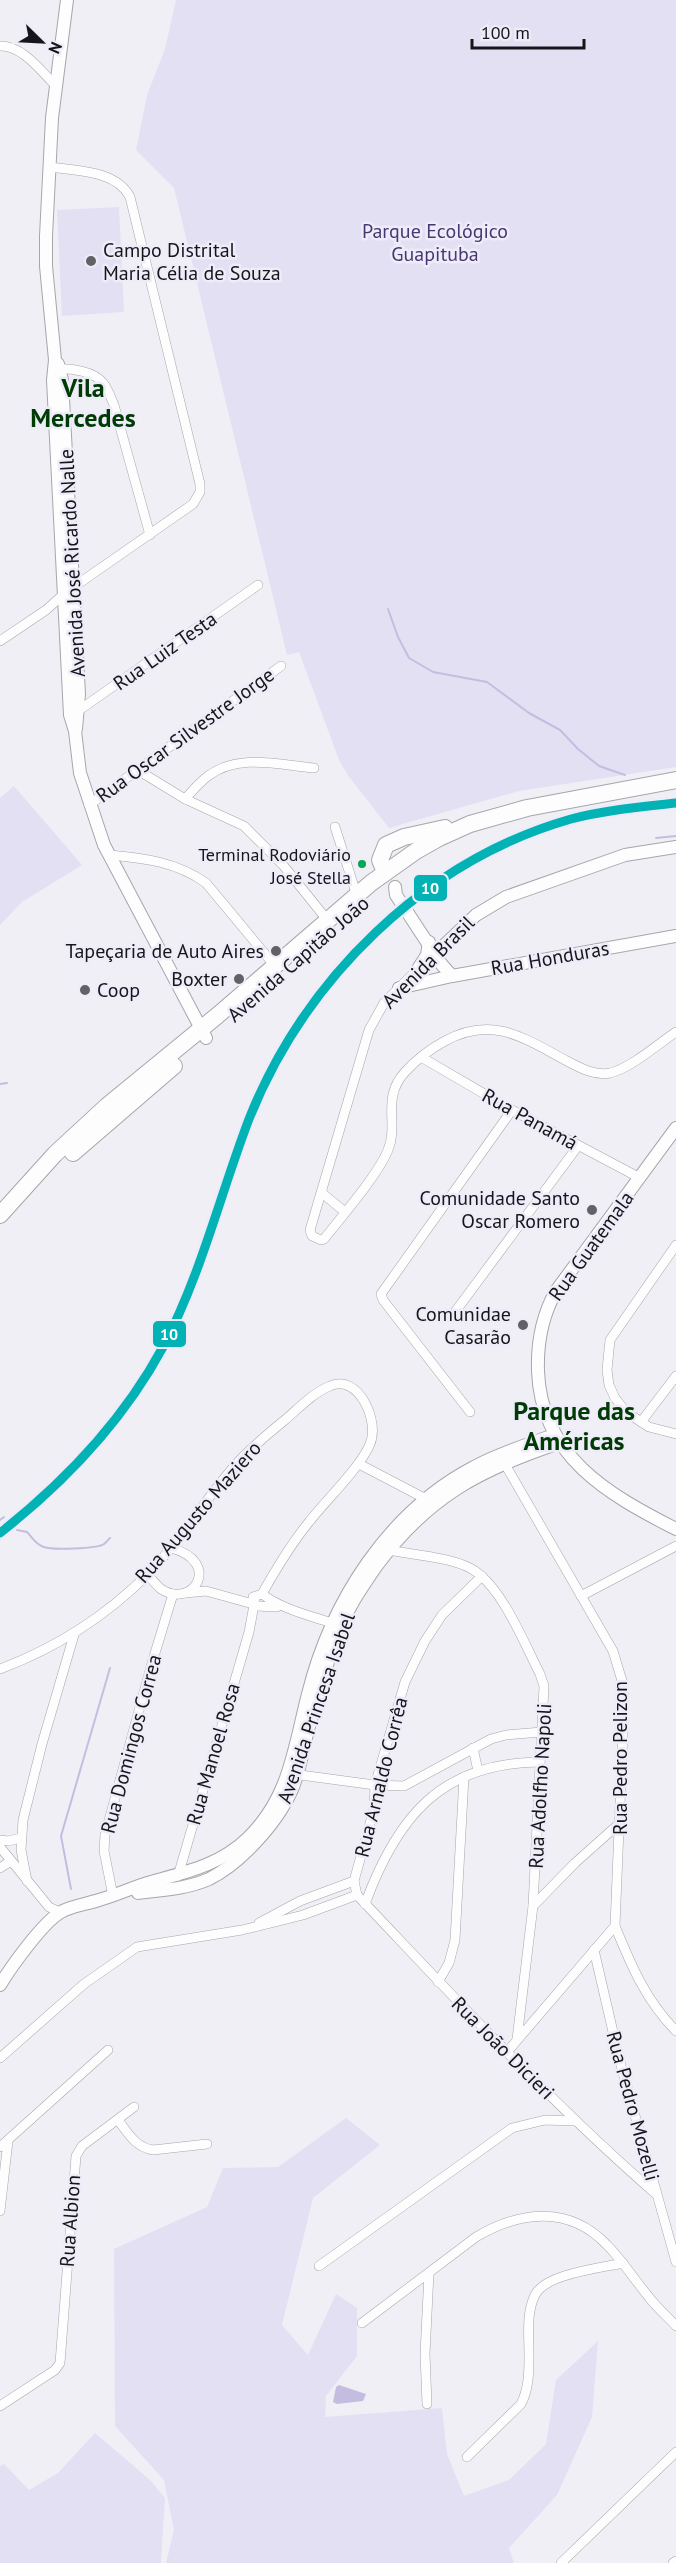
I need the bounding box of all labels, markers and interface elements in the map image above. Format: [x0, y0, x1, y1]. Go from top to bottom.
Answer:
north arrow [12, 12, 72, 72]
scale bar [472, 12, 584, 50]
text: 100 m [481, 21, 530, 44]
text: N [44, 39, 67, 57]
park label: Parque Ecológico Guapituba [362, 218, 508, 267]
place label: Campo Distrital Maria Célia de Souza [103, 237, 281, 286]
marker: Campo Distrital Maria Célia de Souza [84, 254, 98, 268]
district label: Vila Mercedes [30, 371, 136, 434]
street label: Avenida José Ricardo Nalle [53, 448, 91, 678]
street label: Rua Luiz Testa [108, 606, 222, 696]
street label: Rua Oscar Silvestre Jorge [91, 662, 279, 808]
place label: Terminal Rodoviário José Stella [198, 843, 351, 889]
marker: Terminal Rodoviário José Stella [356, 858, 368, 870]
line badge: 10 [413, 874, 448, 902]
text: 10 [421, 878, 439, 898]
street label: Avenida Capitão João [222, 890, 374, 1028]
street label: Avenida Brasil [376, 910, 480, 1014]
street label: Rua Honduras [489, 935, 611, 981]
place label: Tapeçaria de Auto Aires [65, 938, 264, 964]
marker: Tapeçaria de Auto Aires [269, 944, 283, 958]
place label: Boxter [171, 966, 227, 992]
marker: Boxter [232, 972, 246, 986]
place label: Coop [97, 977, 140, 1003]
marker: Coop [78, 983, 92, 997]
street label: Rua Panamá [478, 1082, 582, 1156]
place label: Comunidade Santo Oscar Romero [420, 1185, 580, 1234]
street label: Rua Guatemala [542, 1186, 640, 1306]
marker: Comunidade Santo Oscar Romero [585, 1203, 599, 1217]
place label: Comunidae Casarão [415, 1301, 511, 1350]
marker: Comunidae Casarão [516, 1318, 530, 1332]
line badge: 10 [152, 1320, 187, 1348]
text: 10 [160, 1324, 178, 1344]
district label: Parque das Américas [513, 1394, 635, 1457]
street label: Rua Augusto Maziero [129, 1436, 267, 1588]
street label: Avenida Princesa Isabel [271, 1609, 361, 1807]
street label: Rua Domingos Correa [95, 1652, 167, 1836]
street label: Rua Manoel Rosa [180, 1680, 246, 1828]
street label: Rua Pedro Pelizon [607, 1681, 633, 1835]
street label: Rua Arnaldo Corrêa [349, 1694, 413, 1860]
street label: Rua Adolfho Napoli [523, 1703, 557, 1869]
street label: Rua João Dicieri [446, 1991, 560, 2105]
street label: Rua Pedro Mozelli [601, 2028, 665, 2184]
street label: Rua Albion [54, 2174, 86, 2268]

